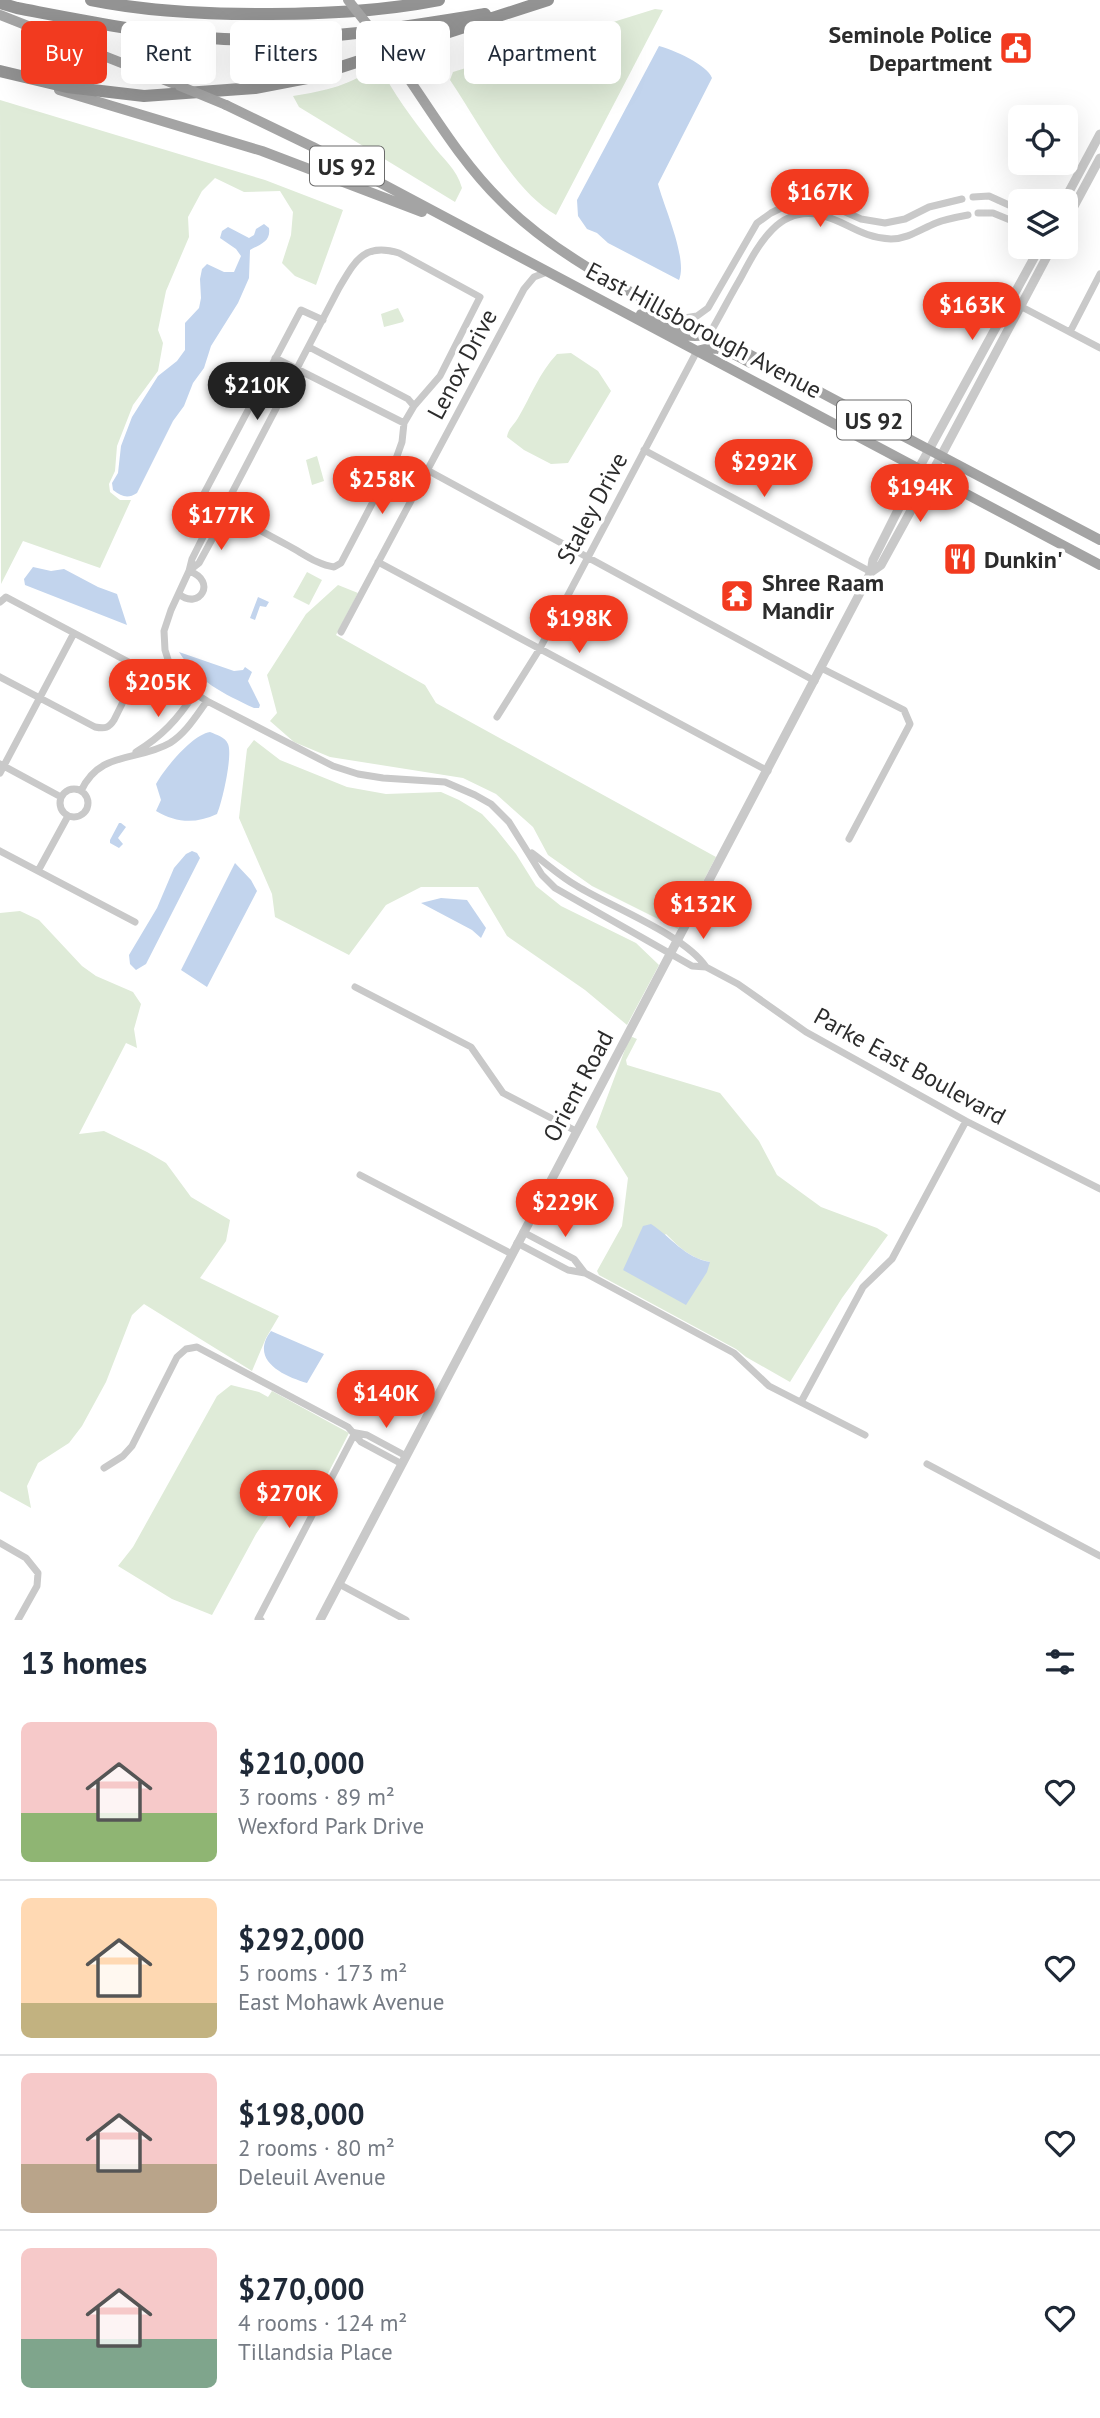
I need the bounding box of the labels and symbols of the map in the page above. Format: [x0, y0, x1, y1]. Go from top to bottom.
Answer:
place label: Seminole Police Department [829, 19, 993, 78]
public building icon: Seminole Police Department [997, 29, 1035, 67]
road number: US 92 [310, 146, 384, 186]
pin: $167K [771, 170, 869, 229]
street label: East Hillsborough Avenue [581, 255, 827, 405]
pin: $163K [923, 282, 1021, 342]
street label: Lenox Drive [420, 304, 504, 424]
pin: $210K [208, 362, 306, 422]
road number: US 92 [837, 400, 911, 440]
pin: $292K [715, 440, 813, 499]
street label: Staley Drive [550, 447, 634, 569]
pin: $258K [333, 456, 431, 516]
pin: $194K [871, 464, 969, 524]
pin: $177K [172, 492, 270, 552]
restaurant icon: Dunkin' [941, 540, 979, 578]
place label: Dunkin' [984, 544, 1063, 575]
place label: Shree Raam Mandir [762, 567, 884, 626]
temple icon: Shree Raam Mandir [718, 577, 756, 615]
pin: $198K [530, 596, 628, 655]
pin: $205K [109, 660, 207, 719]
pin: $132K [654, 881, 752, 941]
street label: Parke East Boulevard [809, 1000, 1011, 1132]
street label: Orient Road [536, 1025, 620, 1147]
pin: $229K [516, 1180, 614, 1239]
pin: $140K [337, 1370, 435, 1430]
pin: $270K [240, 1470, 338, 1530]

